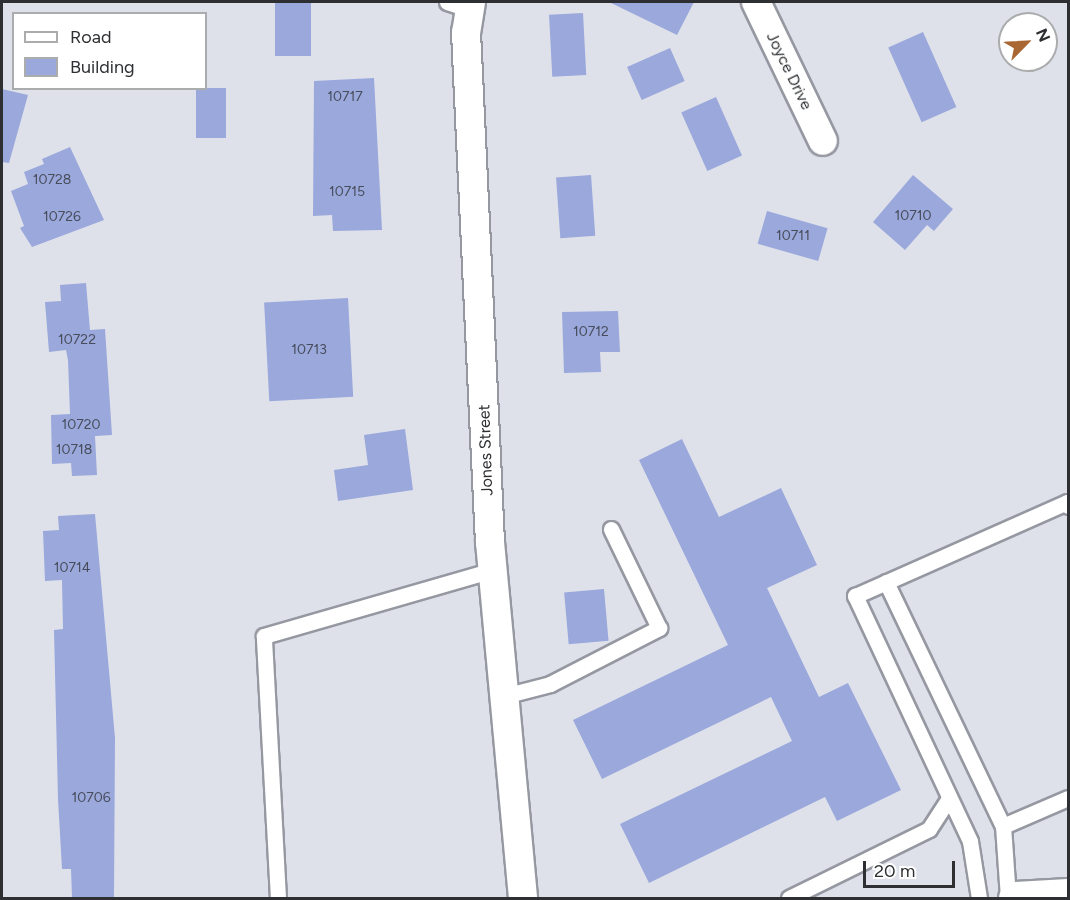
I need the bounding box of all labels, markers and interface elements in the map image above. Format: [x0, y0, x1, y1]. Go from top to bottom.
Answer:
legend [12, 12, 207, 90]
north arrow [998, 12, 1058, 72]
text: Road [70, 26, 111, 48]
text: N [1032, 26, 1054, 45]
street label: Joyce Drive [762, 29, 816, 113]
text: Building [70, 56, 135, 78]
house number: 10717 [327, 89, 363, 105]
house number: 10728 [33, 172, 71, 188]
house number: 10715 [329, 184, 365, 200]
house number: 10710 [894, 208, 932, 224]
house number: 10726 [43, 209, 81, 225]
house number: 10711 [776, 228, 810, 244]
house number: 10712 [573, 324, 609, 340]
house number: 10722 [58, 332, 96, 348]
house number: 10713 [291, 342, 327, 358]
street label: Jones Street [475, 404, 497, 496]
house number: 10720 [61, 417, 101, 433]
house number: 10718 [56, 442, 92, 458]
house number: 10714 [54, 560, 90, 576]
house number: 10706 [71, 790, 111, 806]
scale bar [866, 849, 958, 887]
text: 20 m [874, 860, 915, 882]

